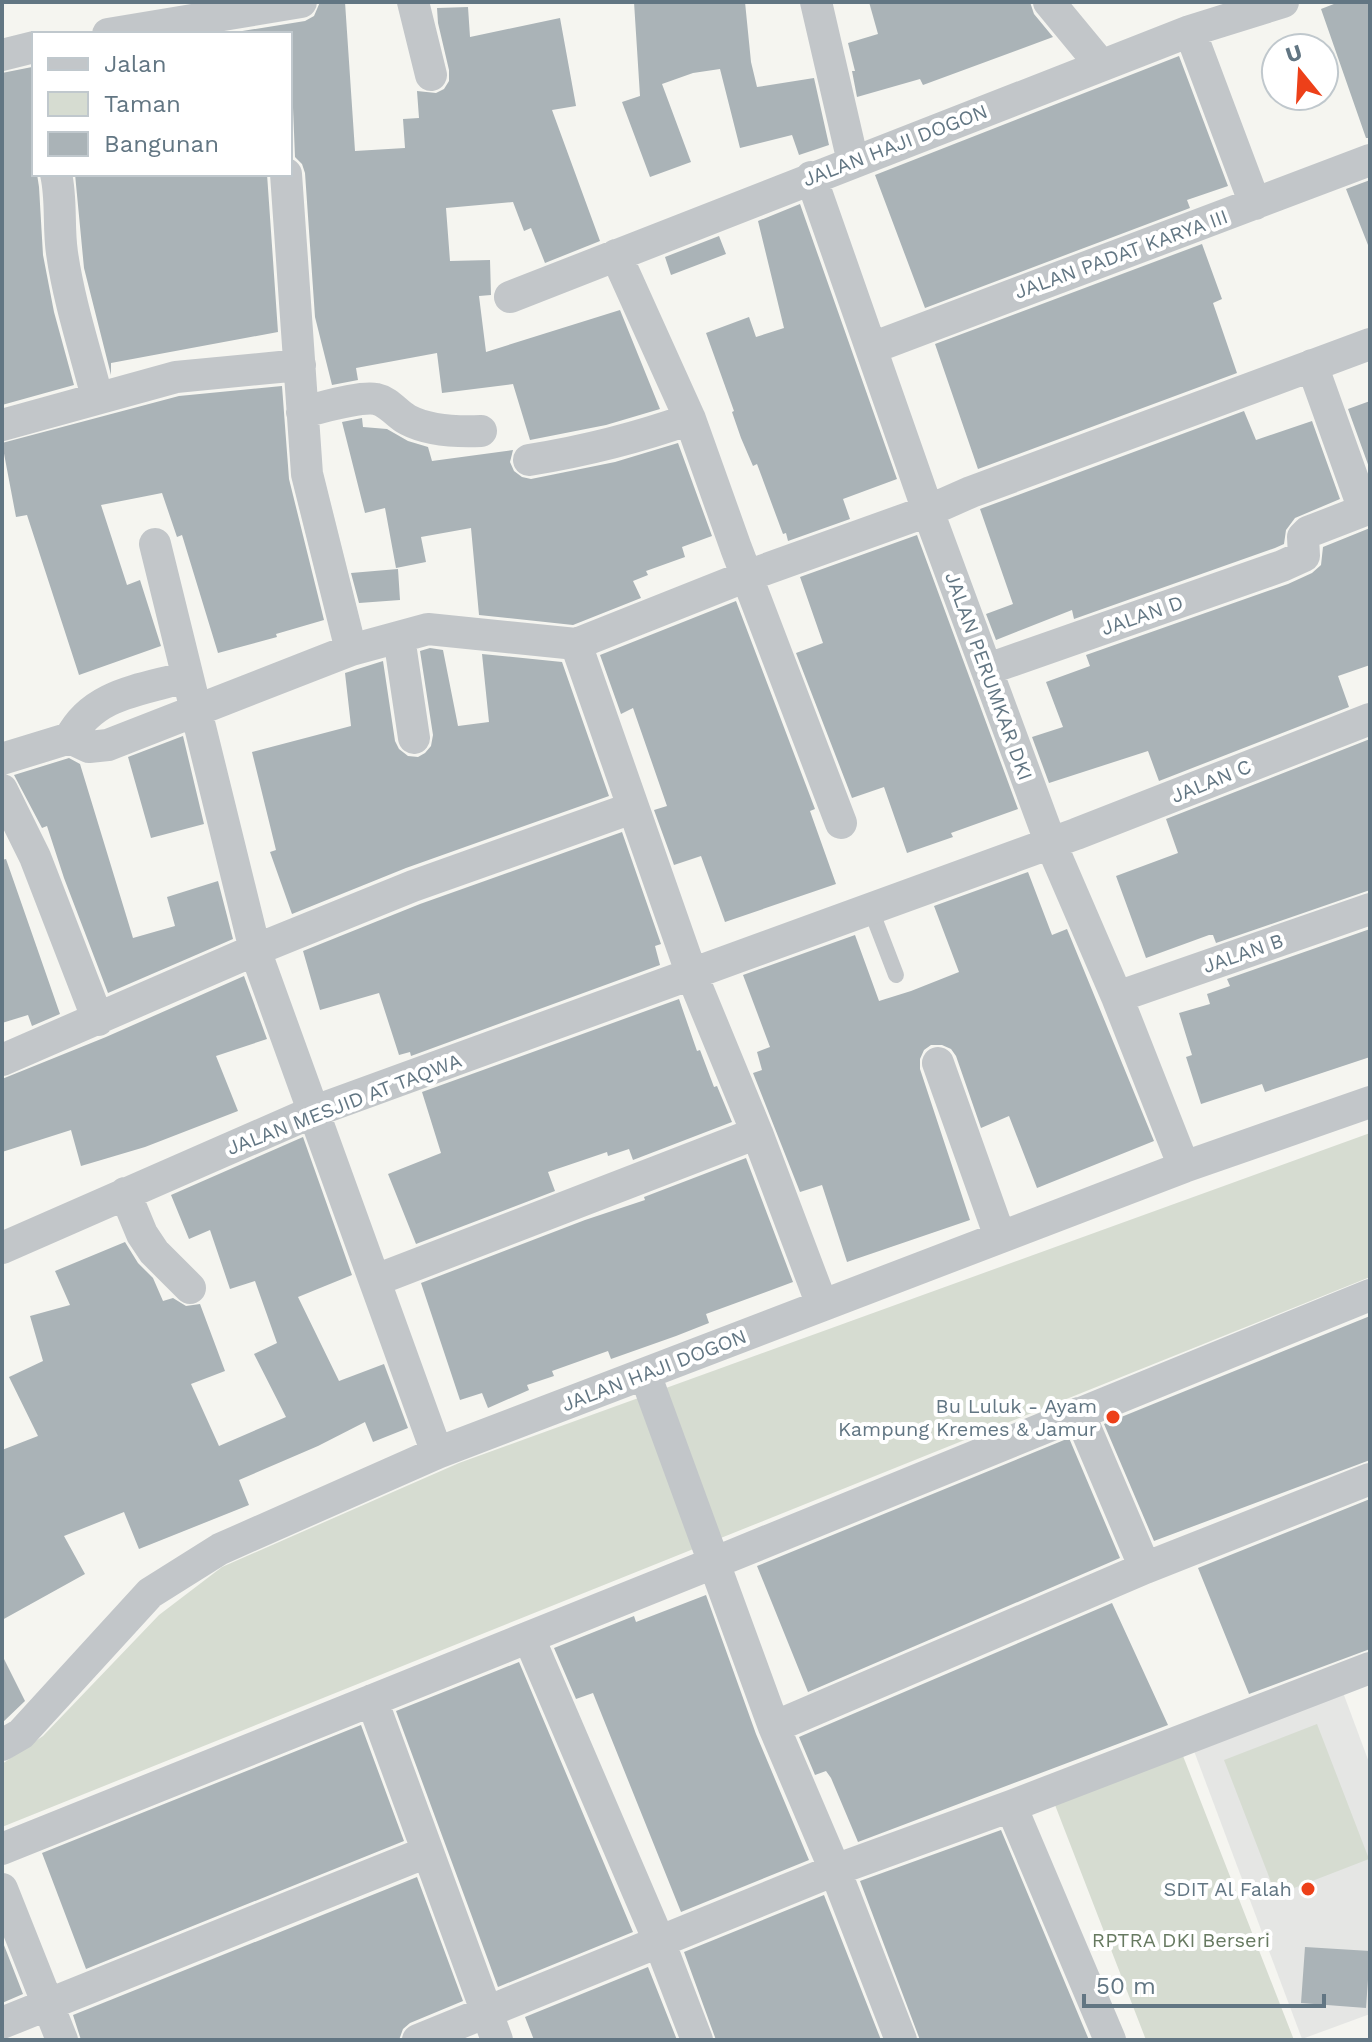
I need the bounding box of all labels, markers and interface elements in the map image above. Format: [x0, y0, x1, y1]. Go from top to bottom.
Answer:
legend [32, 32, 292, 176]
north arrow [1260, 32, 1340, 112]
text: U [1283, 39, 1305, 68]
text: Jalan [104, 50, 167, 78]
text: Taman [104, 90, 181, 118]
street label: JALAN HAJI DOGON [799, 99, 991, 191]
text: Bangunan [104, 130, 219, 158]
street label: JALAN PADAT KARYA III [1011, 204, 1231, 304]
street label: JALAN PERUMKAR DKI [940, 568, 1038, 784]
street label: JALAN D [1098, 590, 1186, 640]
street label: JALAN C [1167, 754, 1255, 808]
street label: JALAN B [1199, 928, 1287, 978]
street label: JALAN MESJID AT TAQWA [223, 1048, 465, 1160]
street label: JALAN HAJI DOGON [558, 1324, 750, 1416]
place label: Bu Luluk - Ayam Kampung Kremes & Jamur [838, 1394, 1097, 1441]
marker: Bu Luluk - Ayam Kampung Kremes & Jamur [1104, 1408, 1122, 1426]
place label: SDIT Al Falah [1164, 1877, 1292, 1901]
marker: SDIT Al Falah [1299, 1880, 1317, 1898]
park label: RPTRA DKI Berseri [1092, 1928, 1270, 1952]
scale bar [1084, 1958, 1324, 2008]
text: 50 m [1096, 1972, 1156, 2000]

